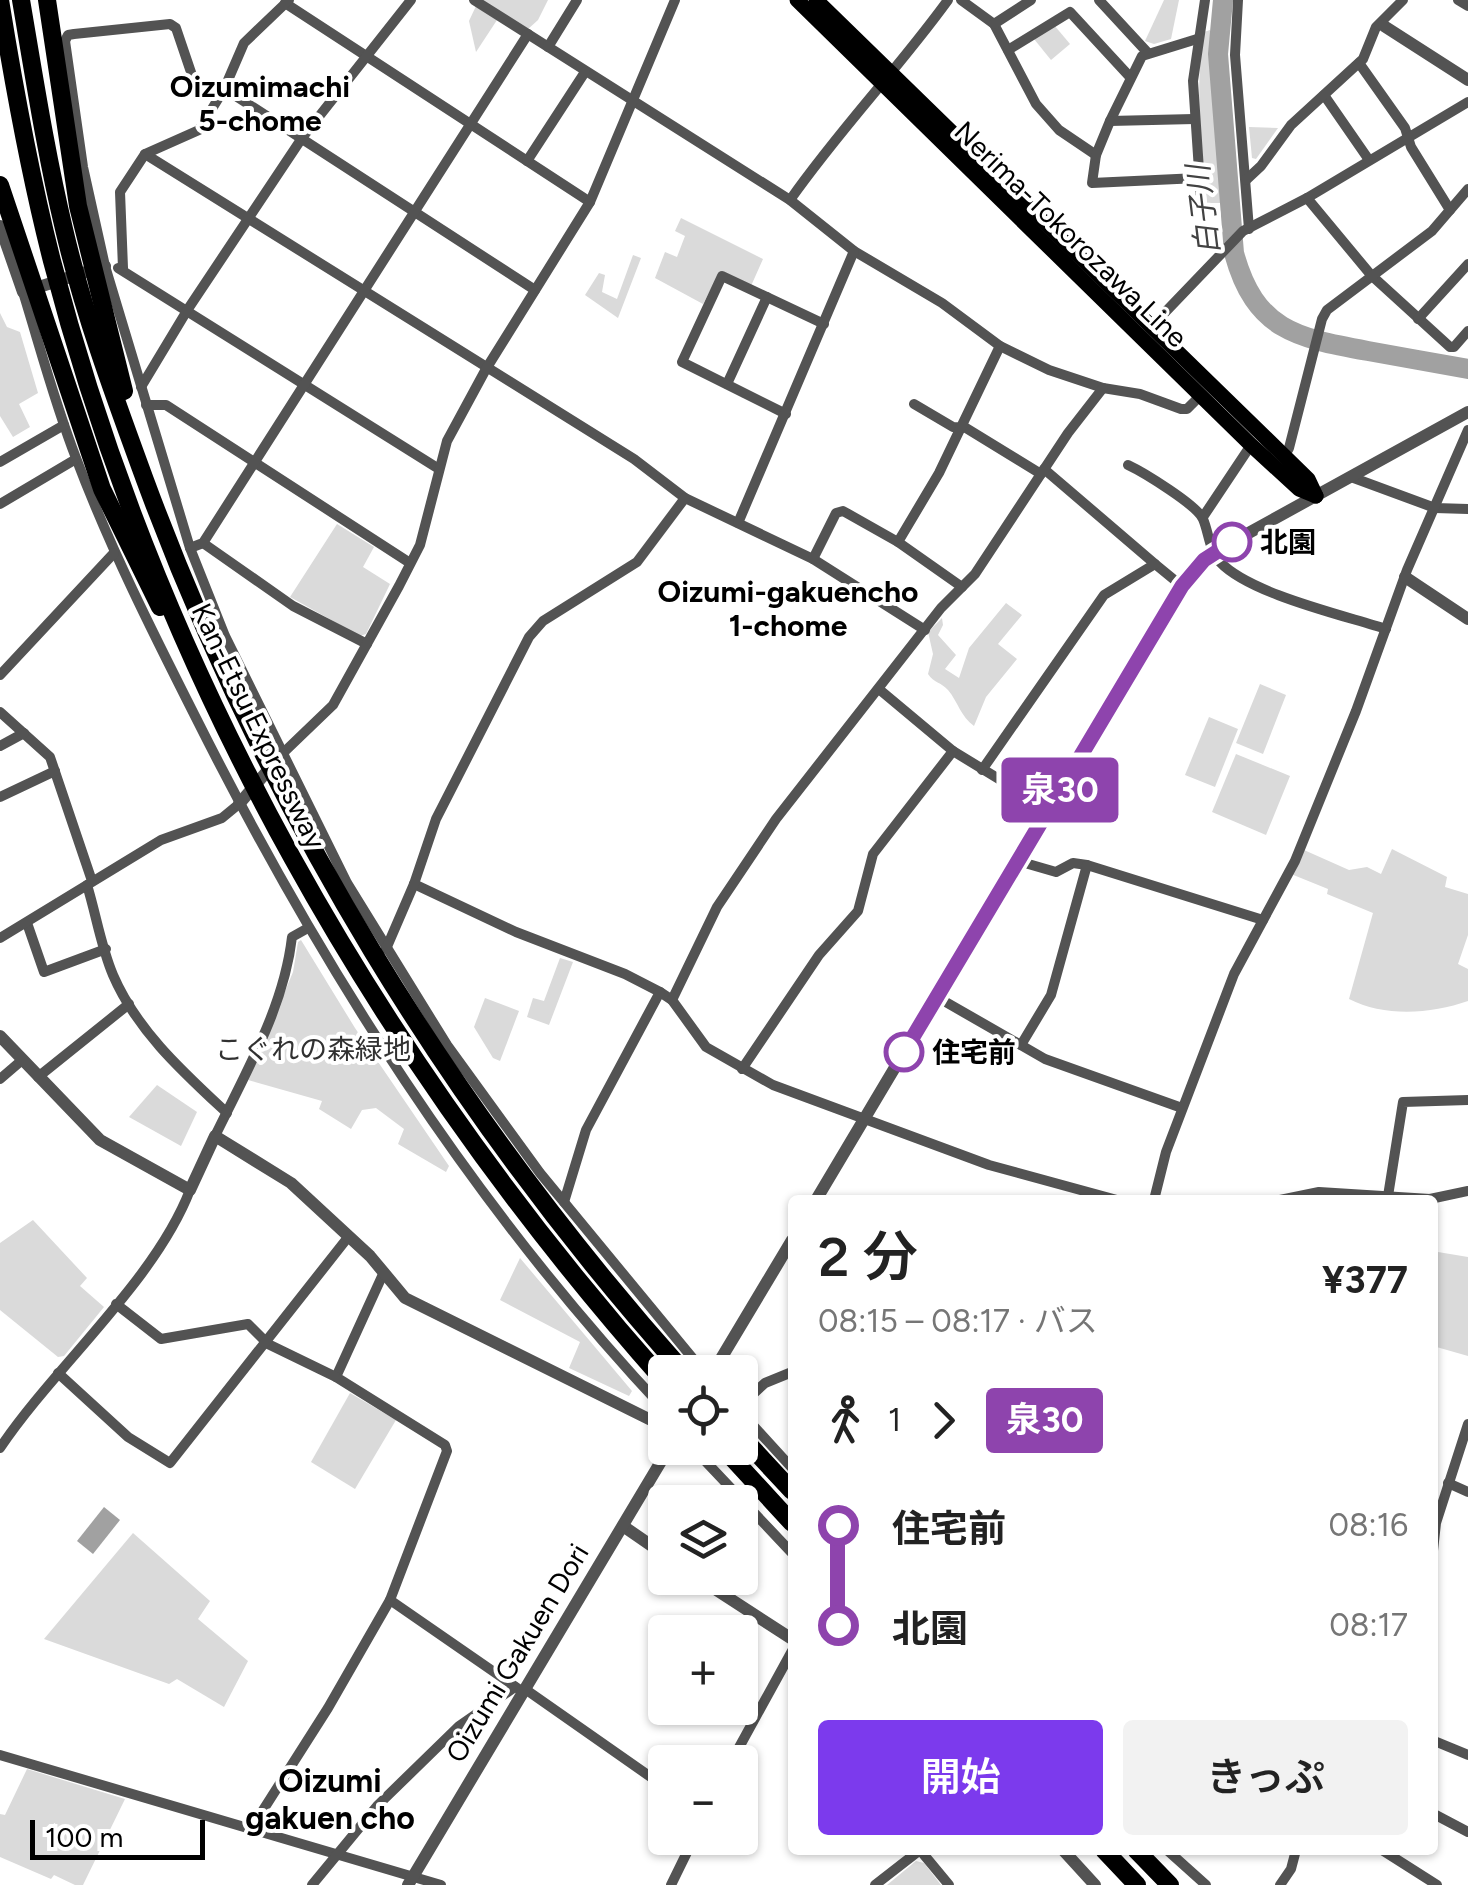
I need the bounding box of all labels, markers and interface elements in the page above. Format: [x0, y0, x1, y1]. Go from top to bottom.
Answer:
district label: Oizumimachi 5-chome [170, 68, 350, 139]
street label: Nerima-Tokorozawa Line [948, 114, 1194, 354]
water label: 白子川 [1179, 160, 1227, 257]
marker: 北園 [1213, 523, 1251, 561]
place label: 北園 [1260, 525, 1316, 559]
district label: Oizumi-gakuencho 1-chome [658, 573, 918, 644]
street label: Kan-Etsu Expressway [185, 598, 333, 855]
line badge: 泉30 [1002, 758, 1118, 822]
text: 泉30 [1021, 769, 1099, 811]
park label: こぐれの森緑地 [215, 1032, 411, 1066]
marker: 住宅前 [885, 1033, 923, 1071]
place label: 住宅前 [932, 1035, 1016, 1069]
text: 2 分 [818, 1224, 918, 1290]
text: ¥377 [1322, 1257, 1408, 1303]
text: 08:15 – 08:17 · バス [818, 1302, 1098, 1340]
map controls [648, 1355, 758, 1855]
button: locate [648, 1355, 758, 1465]
icon: walk [818, 1393, 873, 1448]
icon: forward [916, 1393, 971, 1448]
text: 泉30 [1006, 1399, 1083, 1441]
text: 1 [888, 1401, 901, 1439]
button: layers [648, 1485, 758, 1595]
text: 住宅前 [892, 1506, 1006, 1552]
text: 08:16 [1328, 1506, 1408, 1544]
street label: Oizumi Gakuen Dori [438, 1538, 596, 1768]
text: 北園 [892, 1606, 968, 1652]
text: 08:17 [1329, 1606, 1408, 1644]
button: + [648, 1615, 758, 1725]
button: 開始 [818, 1720, 1103, 1835]
button: きっぷ [1123, 1720, 1408, 1835]
button: − [648, 1745, 758, 1855]
district label: Oizumi gakuen cho [245, 1762, 415, 1837]
scale bar [30, 1815, 205, 1860]
text: 100 m [45, 1820, 123, 1854]

